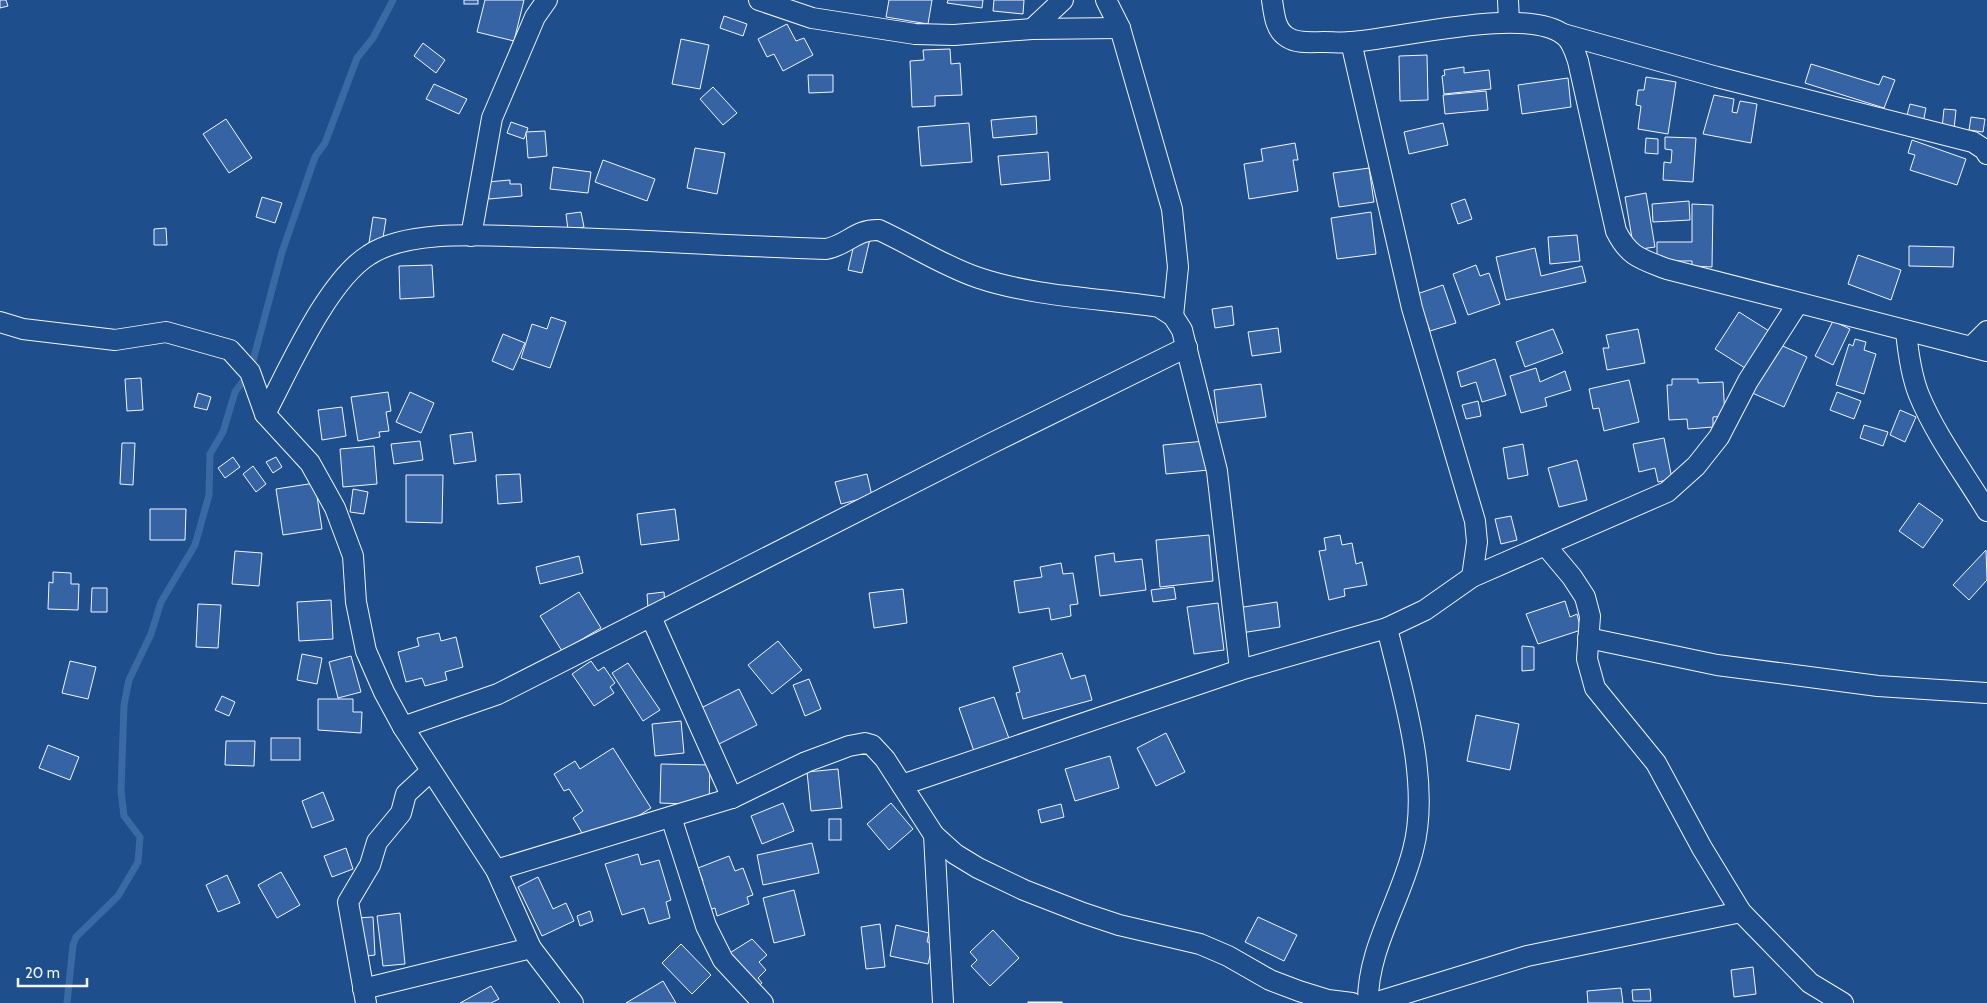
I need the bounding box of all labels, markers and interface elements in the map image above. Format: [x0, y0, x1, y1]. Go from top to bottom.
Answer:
scale bar [18, 956, 86, 988]
text: 20 m [25, 964, 60, 982]

